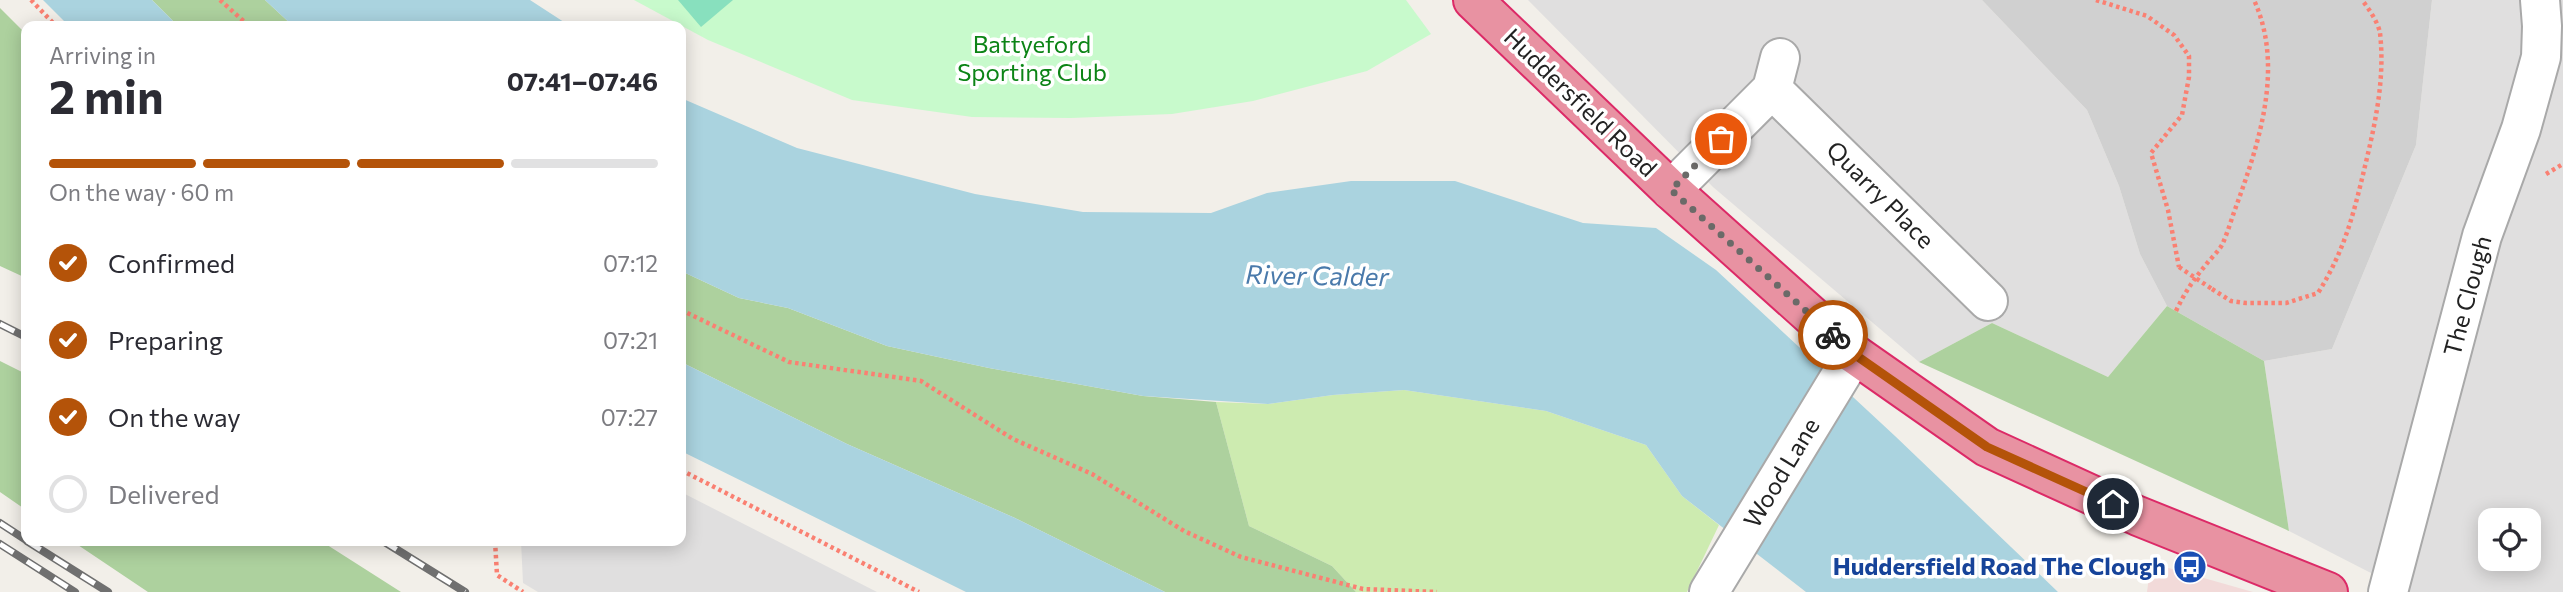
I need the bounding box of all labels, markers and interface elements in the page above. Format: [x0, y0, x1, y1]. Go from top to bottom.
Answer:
street label: Huddersfield Road [1499, 22, 1663, 182]
park label: Battyeford Sporting Club [957, 29, 1107, 86]
text: Arriving in [49, 41, 156, 69]
text: 07:41–07:46 [507, 65, 658, 96]
text: 2 min [49, 67, 164, 123]
pin [1691, 109, 1751, 169]
icon: bag [1702, 120, 1740, 158]
street label: Quarry Place [1821, 134, 1941, 254]
text: On the way · 60 m [49, 178, 234, 206]
street label: The Clough [2437, 232, 2497, 359]
icon: check [49, 244, 87, 282]
text: Confirmed [108, 247, 235, 278]
text: 07:12 [603, 249, 658, 277]
water label: River Calder [1245, 258, 1391, 291]
courier [1798, 300, 1868, 370]
icon: bike [1814, 316, 1852, 354]
icon: check [49, 321, 87, 359]
text: Preparing [108, 324, 223, 355]
text: 07:21 [603, 326, 658, 354]
icon: check [49, 398, 87, 436]
text: On the way [108, 401, 241, 432]
text: 07:27 [601, 403, 658, 431]
street label: Wood Lane [1737, 412, 1825, 532]
pin [2083, 474, 2143, 534]
text: Delivered [108, 478, 219, 509]
icon: home [2094, 485, 2132, 523]
map controls [2478, 508, 2541, 571]
button: locate [2478, 508, 2541, 571]
bus stop icon: Huddersfield Road The Clough [2171, 548, 2209, 586]
place label: Huddersfield Road The Clough [1833, 551, 2166, 580]

